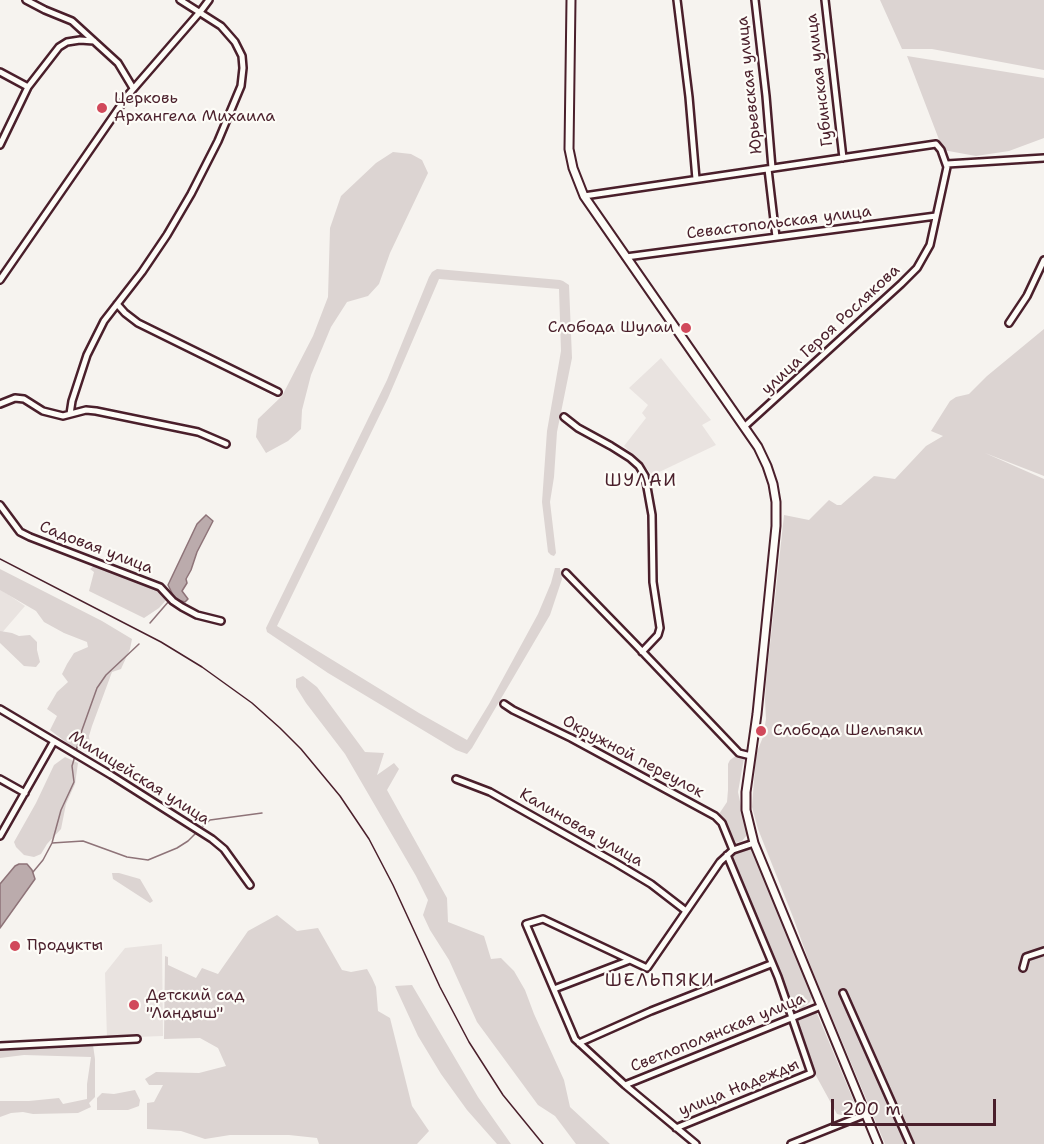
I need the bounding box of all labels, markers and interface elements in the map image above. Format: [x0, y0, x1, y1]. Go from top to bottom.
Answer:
street label: Губинская улица [802, 12, 838, 148]
street label: Юрьевская улица [733, 15, 767, 155]
place label: Церковь Архангела Михаила [114, 89, 275, 127]
marker: Церковь Архангела Михаила [95, 101, 109, 115]
street label: Севастопольская улица [686, 202, 872, 244]
street label: улица Героя Рослякова [758, 261, 904, 399]
place label: Слобода Шулаи [548, 318, 674, 338]
marker: Слобода Шулаи [679, 321, 693, 335]
district label: ШУЛАИ [605, 470, 677, 492]
street label: Садовая улица [36, 517, 156, 579]
street label: Окружной переулок [559, 712, 707, 802]
place label: Слобода Шельпяки [773, 721, 923, 741]
marker: Слобода Шельпяки [754, 724, 768, 738]
street label: Милицейская улица [65, 727, 213, 829]
street label: Калиновая улица [516, 785, 646, 871]
place label: Продукты [27, 936, 103, 956]
marker: Продукты [8, 939, 22, 953]
district label: ШЕЛЬПЯКИ [605, 970, 715, 992]
place label: Детский сад "Ландыш" [146, 986, 245, 1024]
street label: Светлополянская улица [628, 989, 808, 1077]
marker: Детский сад "Ландыш" [127, 998, 141, 1012]
street label: улица Надежды [676, 1055, 802, 1121]
scale bar [834, 1087, 999, 1125]
text: 200 m [842, 1097, 901, 1121]

